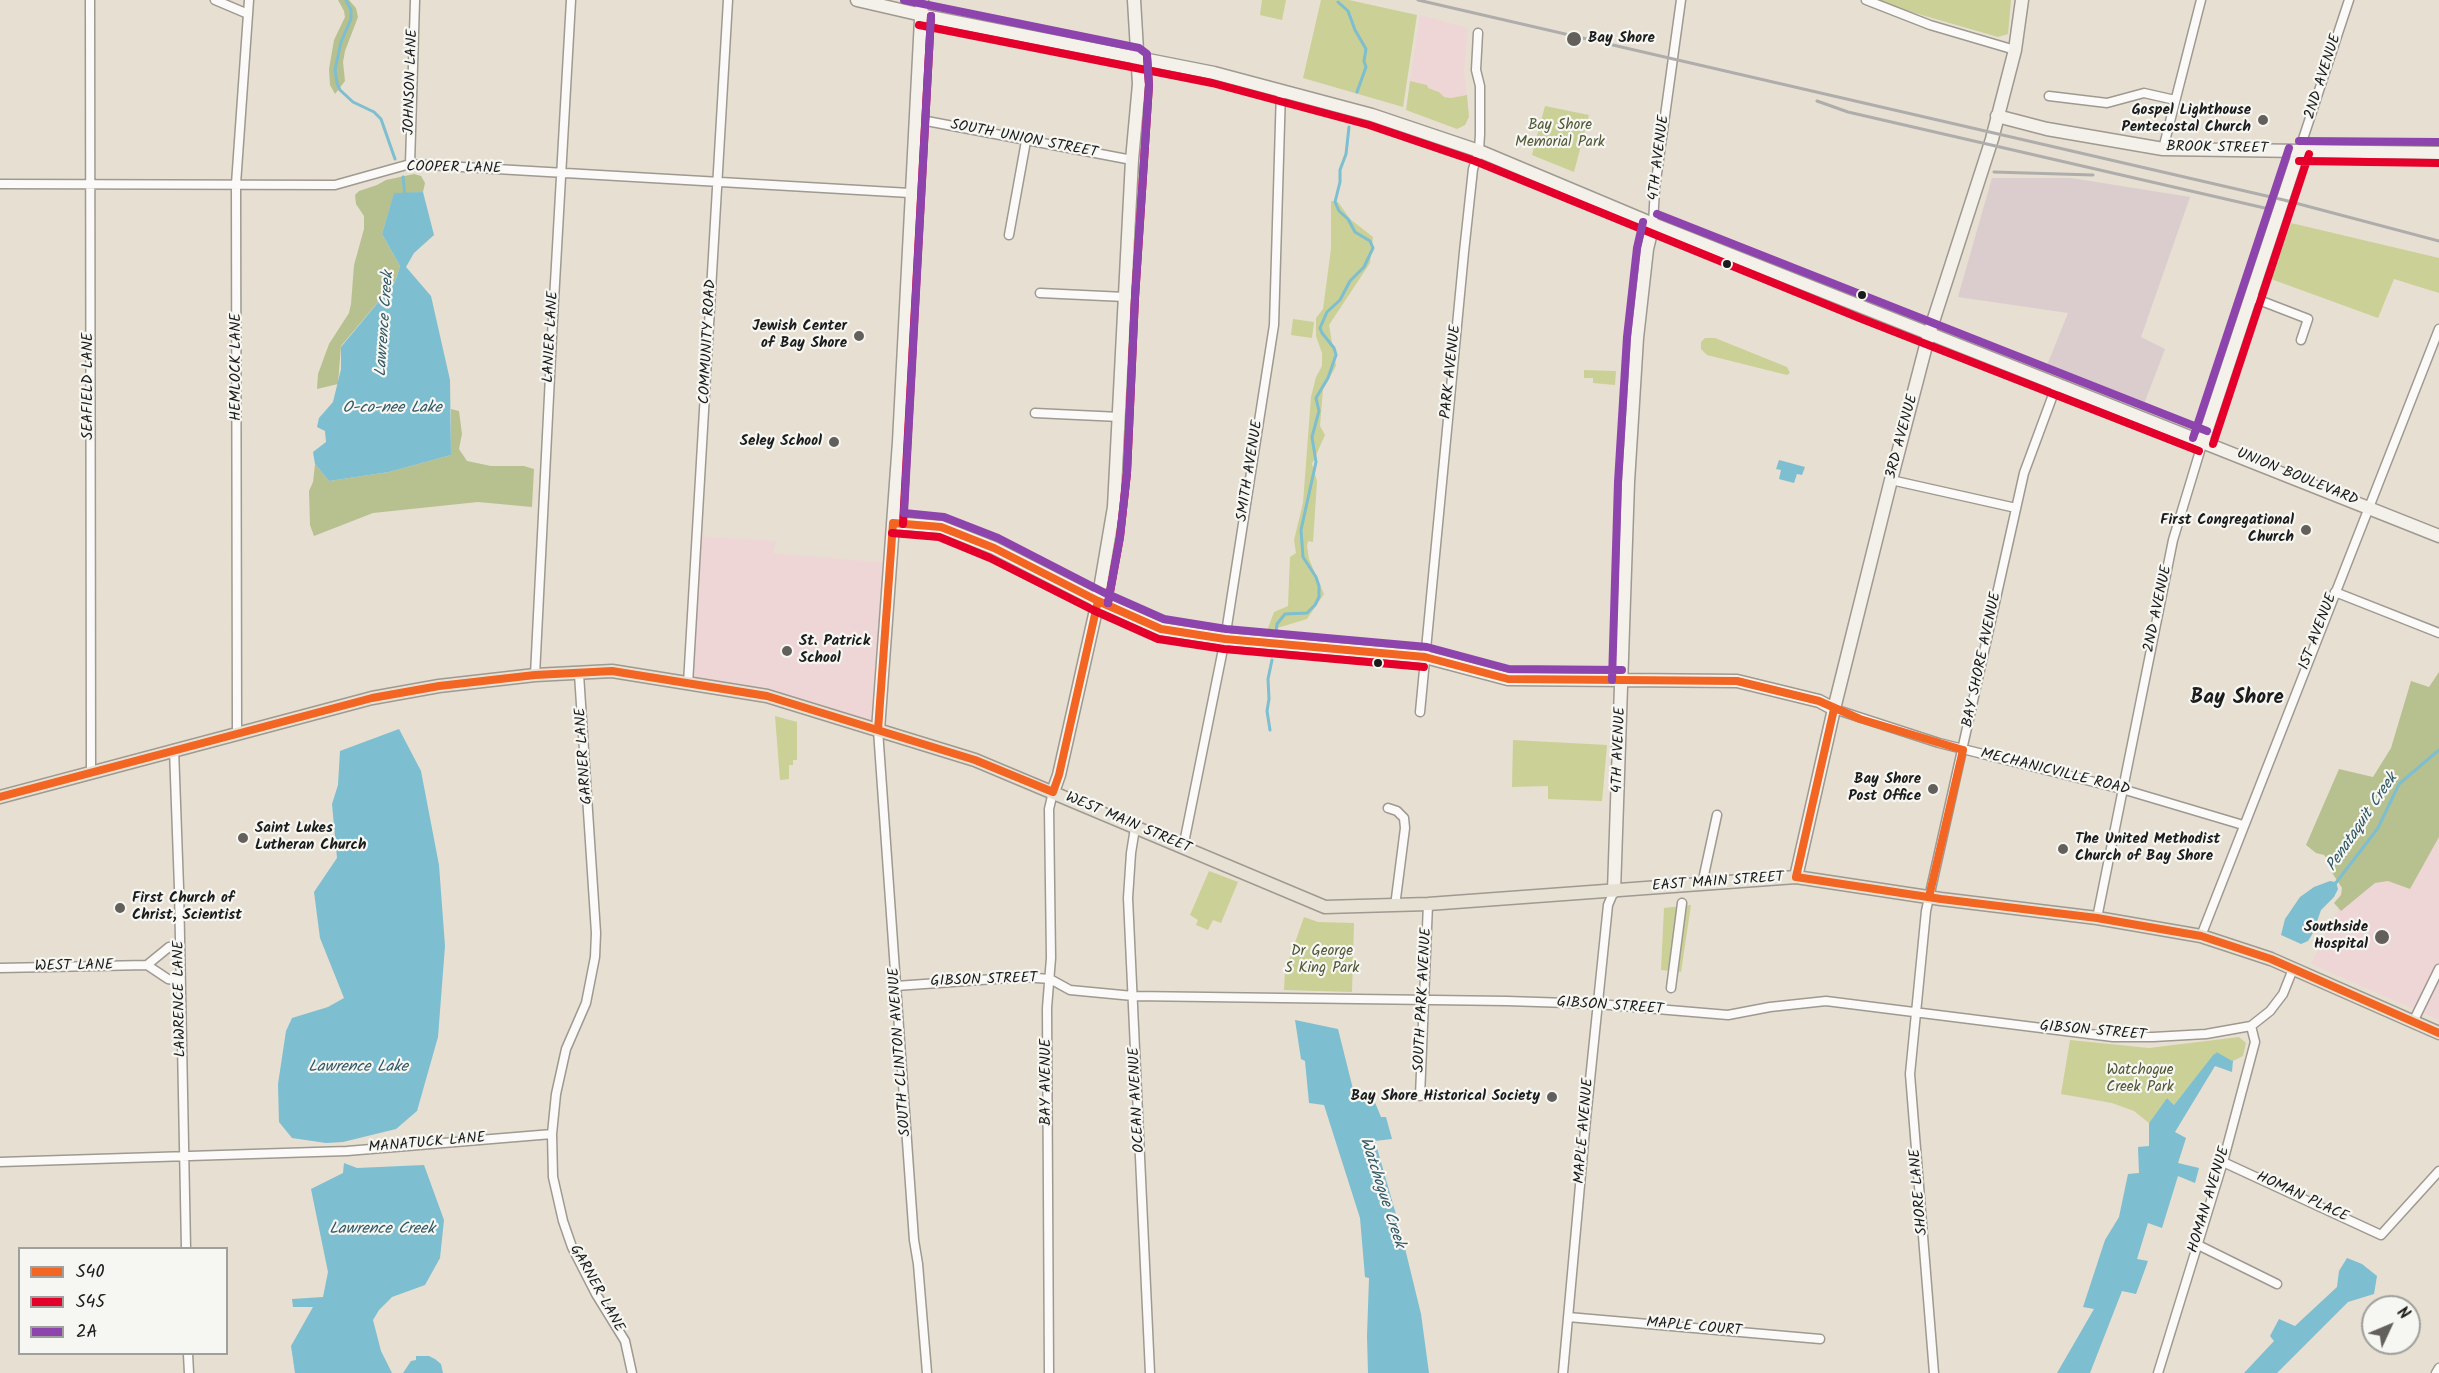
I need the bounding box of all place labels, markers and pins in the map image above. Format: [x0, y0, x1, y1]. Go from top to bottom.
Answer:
marker: Bay Shore [1565, 30, 1583, 48]
place label: Bay Shore [1588, 30, 1655, 48]
place label: Gospel Lighthouse Pentecostal Church [2121, 102, 2251, 137]
marker: Gospel Lighthouse Pentecostal Church [2256, 113, 2270, 127]
unlabelled marker [1721, 258, 1733, 270]
unlabelled marker [1856, 289, 1868, 301]
place label: Jewish Center of Bay Shore [752, 318, 847, 353]
marker: Jewish Center of Bay Shore [852, 329, 866, 343]
place label: Seley School [740, 433, 822, 451]
marker: Seley School [827, 435, 841, 449]
place label: First Congregational Church [2160, 512, 2294, 547]
marker: First Congregational Church [2299, 523, 2313, 537]
place label: St. Patrick School [799, 633, 870, 668]
marker: St. Patrick School [780, 644, 794, 658]
unlabelled marker [1372, 657, 1384, 669]
place label: Bay Shore Post Office [1848, 771, 1921, 806]
marker: Bay Shore Post Office [1926, 782, 1940, 796]
place label: Saint Lukes Lutheran Church [255, 820, 366, 855]
marker: Saint Lukes Lutheran Church [236, 831, 250, 845]
place label: The United Methodist Church of Bay Shore [2075, 831, 2220, 866]
marker: The United Methodist Church of Bay Shore [2056, 842, 2070, 856]
place label: First Church of Christ, Scientist [132, 890, 242, 925]
marker: First Church of Christ, Scientist [113, 901, 127, 915]
place label: Southside Hospital [2304, 919, 2368, 954]
marker: Southside Hospital [2373, 928, 2391, 946]
place label: Bay Shore Historical Society [1351, 1088, 1540, 1106]
marker: Bay Shore Historical Society [1545, 1090, 1559, 1104]

